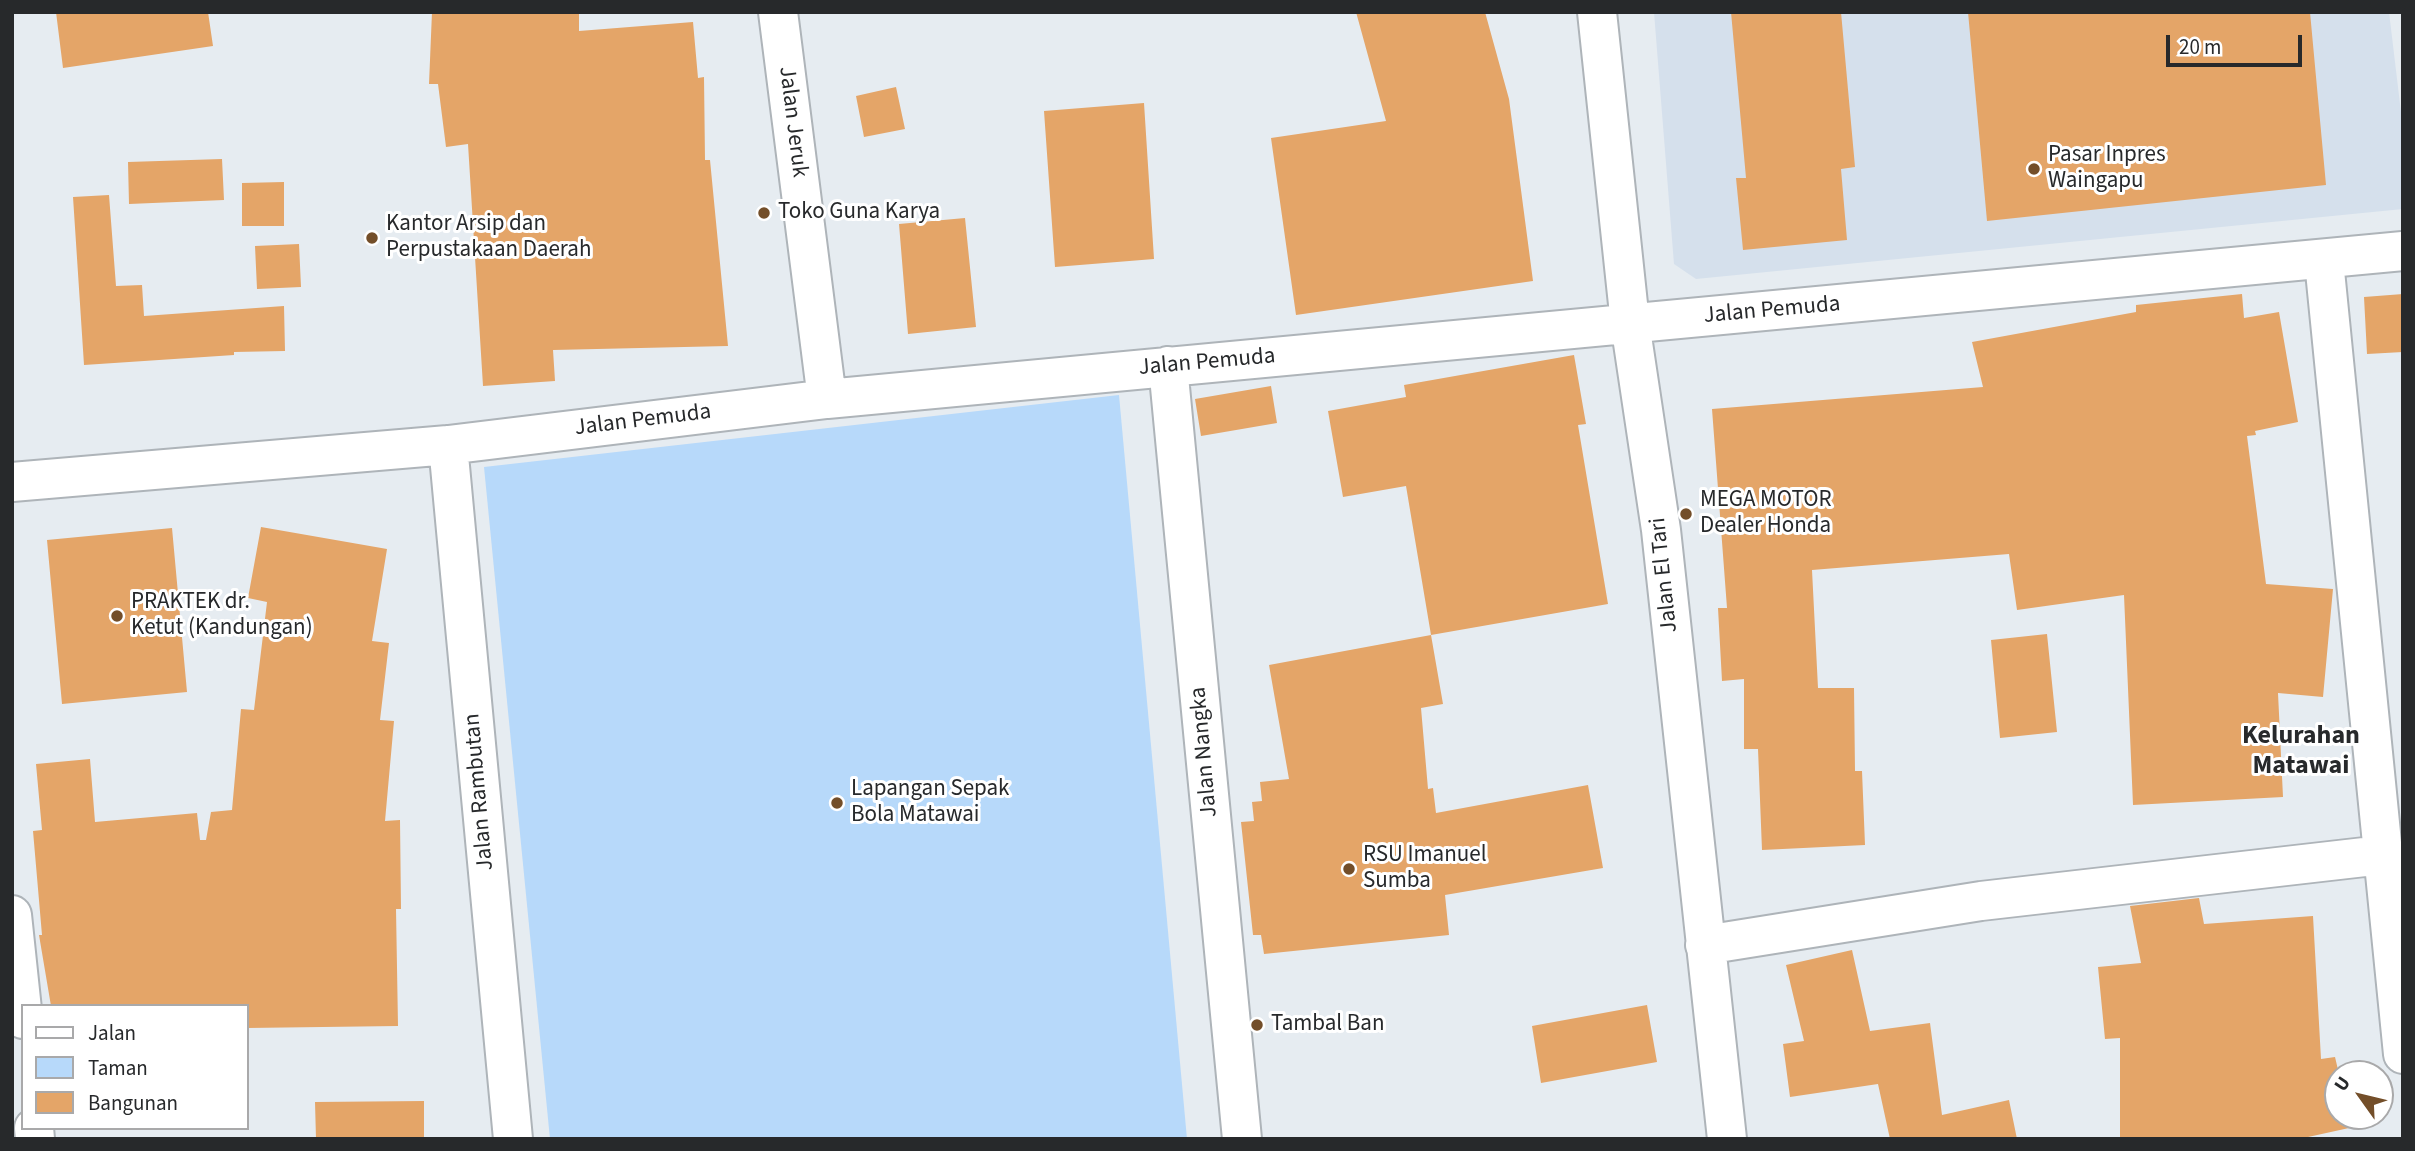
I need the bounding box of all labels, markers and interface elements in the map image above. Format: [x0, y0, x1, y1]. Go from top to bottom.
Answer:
scale bar [2170, 21, 2306, 65]
text: 20 m [2179, 32, 2221, 62]
street label: Jalan Jeruk [772, 65, 812, 179]
place label: Pasar Inpres Waingapu [2048, 142, 2166, 196]
marker: Pasar Inpres Waingapu [2026, 161, 2042, 177]
place label: Toko Guna Karya [778, 199, 940, 227]
marker: Toko Guna Karya [756, 205, 772, 221]
place label: Kantor Arsip dan Perpustakaan Daerah [386, 211, 591, 265]
marker: Kantor Arsip dan Perpustakaan Daerah [364, 230, 380, 246]
street label: Jalan Pemuda [1703, 291, 1841, 331]
street label: Jalan Pemuda [1138, 343, 1276, 383]
street label: Jalan Pemuda [573, 399, 713, 443]
place label: MEGA MOTOR Dealer Honda [1700, 487, 1832, 541]
marker: MEGA MOTOR Dealer Honda [1678, 506, 1694, 522]
street label: Jalan El Tari [1645, 516, 1685, 634]
place label: PRAKTEK dr. Ketut (Kandungan) [131, 589, 313, 643]
marker: PRAKTEK dr. Ketut (Kandungan) [109, 608, 125, 624]
street label: Jalan Nangka [1186, 686, 1224, 818]
street label: Jalan Rambutan [459, 712, 501, 872]
district label: Kelurahan Matawai [2242, 721, 2360, 782]
place label: Lapangan Sepak Bola Matawai [851, 776, 1009, 830]
marker: Lapangan Sepak Bola Matawai [829, 795, 845, 811]
place label: RSU Imanuel Sumba [1363, 842, 1487, 896]
marker: RSU Imanuel Sumba [1341, 861, 1357, 877]
legend [21, 1004, 248, 1130]
place label: Tambal Ban [1271, 1011, 1384, 1039]
marker: Tambal Ban [1249, 1017, 1265, 1033]
text: Jalan [88, 1018, 136, 1048]
text: Taman [88, 1053, 148, 1083]
north arrow [2324, 1060, 2394, 1130]
text: U [2328, 1071, 2358, 1097]
text: Bangunan [88, 1088, 178, 1118]

